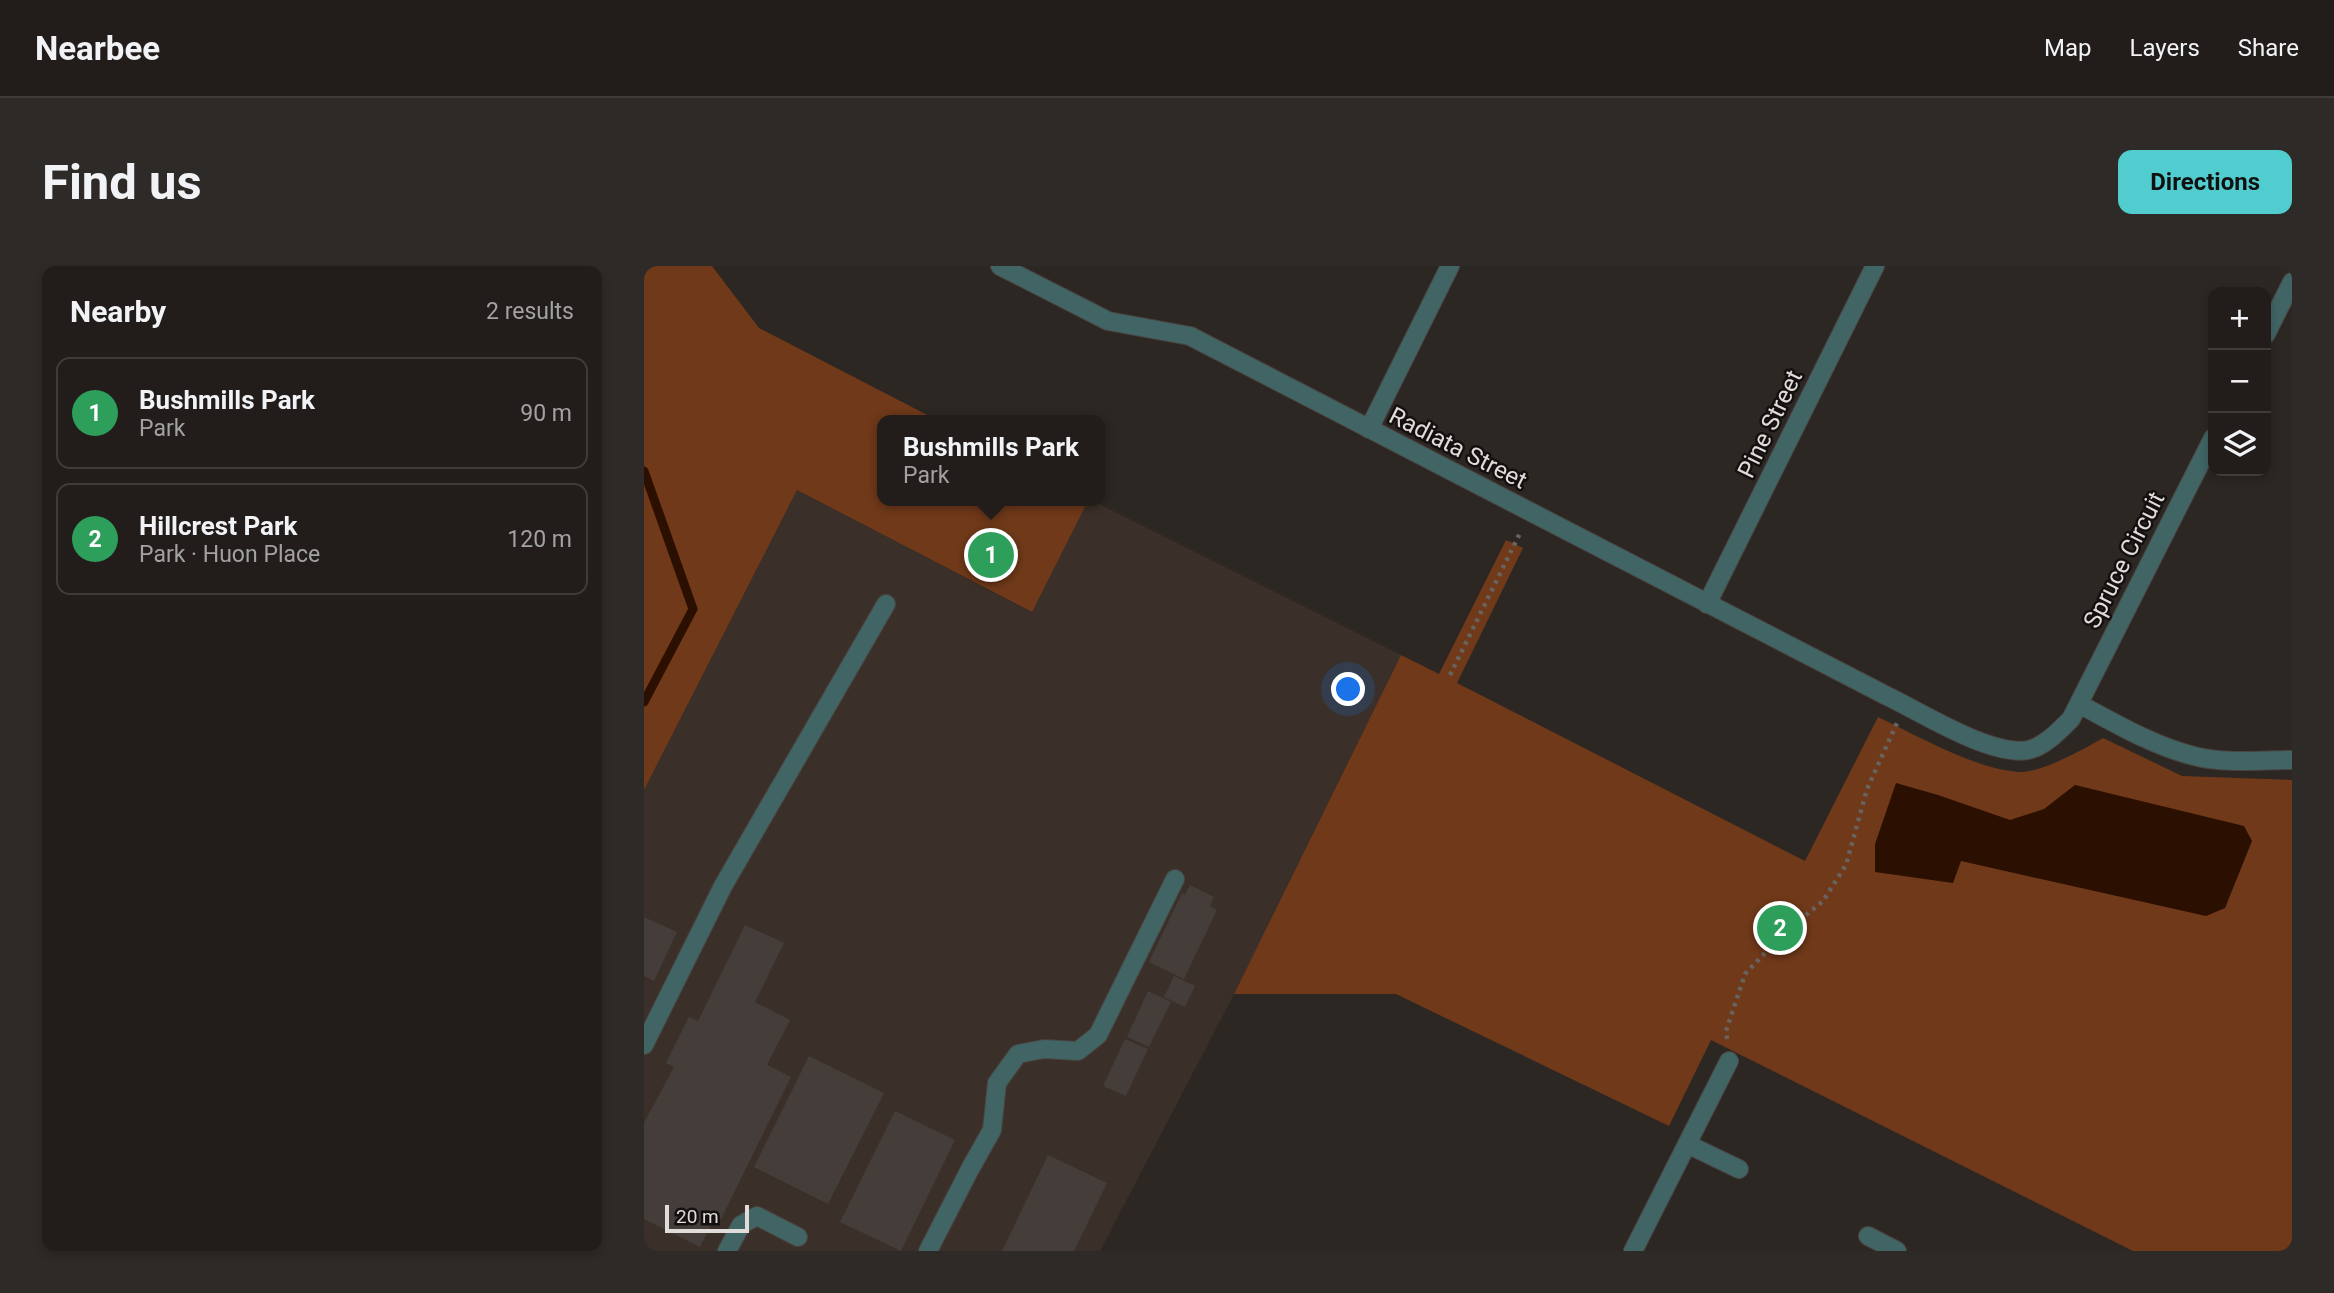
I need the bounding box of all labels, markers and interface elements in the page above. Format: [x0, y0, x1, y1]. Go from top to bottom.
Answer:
text: Nearbee [35, 29, 160, 68]
text: Map [2044, 34, 2092, 62]
text: Layers [2130, 34, 2200, 62]
text: Share [2238, 34, 2299, 62]
button: Directions [2118, 150, 2292, 214]
text: Find us [42, 154, 202, 211]
map controls [2208, 287, 2271, 476]
button: + [2208, 287, 2271, 350]
text: Nearby [70, 294, 166, 329]
text: 2 results [486, 298, 574, 325]
button: − [2208, 350, 2271, 413]
street label: Pine Street [1732, 366, 1808, 482]
text: Bushmills Park [139, 385, 315, 415]
text: 1 [88, 400, 102, 427]
text: 90 m [520, 400, 572, 427]
street label: Radiata Street [1385, 401, 1532, 495]
button: layers [2208, 413, 2271, 476]
text: Park [139, 415, 185, 442]
popup [877, 415, 1105, 506]
text: Bushmills Park [903, 432, 1079, 462]
text: Park [903, 462, 949, 489]
street label: Spruce Circuit [2078, 487, 2170, 633]
text: Hillcrest Park [139, 511, 297, 541]
text: 2 [88, 526, 102, 553]
text: 120 m [507, 526, 572, 553]
pin: 1 [968, 529, 1014, 581]
text: Park · Huon Place [139, 541, 320, 568]
your location [1331, 672, 1365, 706]
pin: 2 [1757, 902, 1803, 954]
scale bar [665, 1202, 749, 1234]
text: 20 m [676, 1205, 719, 1228]

